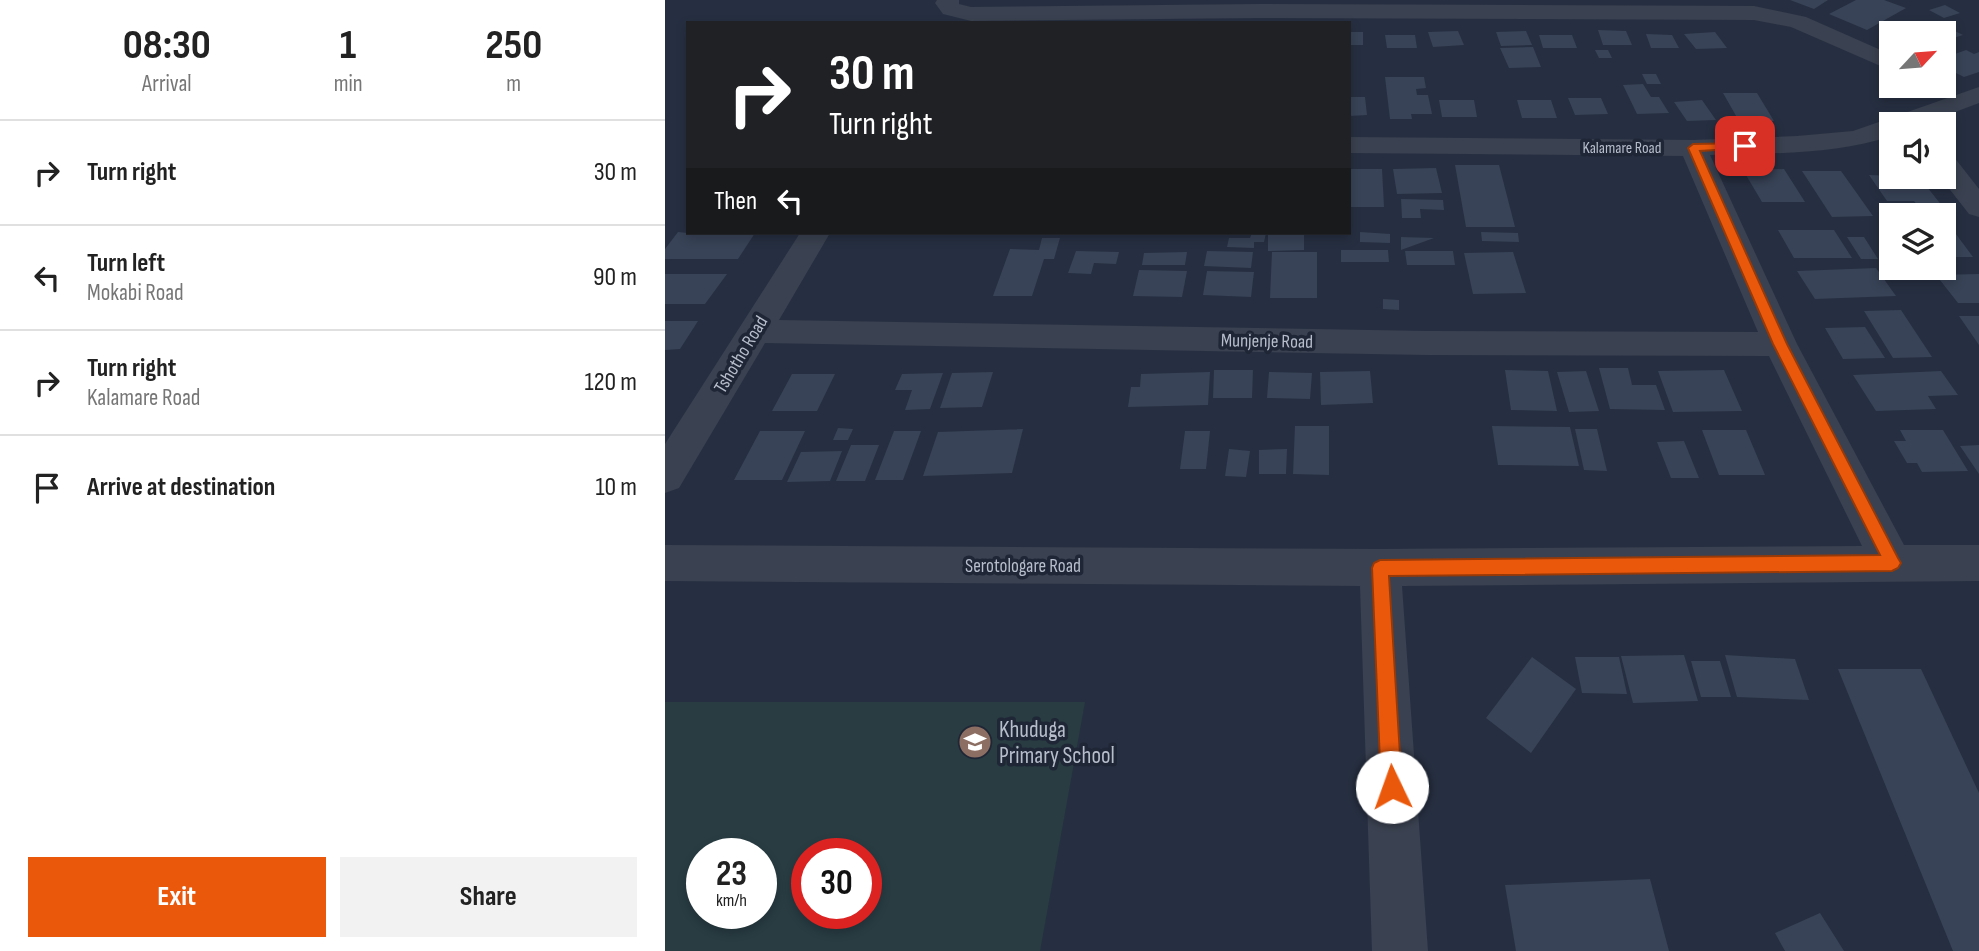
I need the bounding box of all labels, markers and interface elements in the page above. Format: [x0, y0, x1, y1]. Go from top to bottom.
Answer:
text: 08:30 [123, 20, 211, 71]
text: 1 [340, 20, 356, 71]
text: 250 [485, 20, 542, 71]
north arrow [1879, 21, 1957, 98]
map controls [1879, 21, 1956, 280]
text: 30 m [829, 45, 914, 104]
icon: right [714, 49, 805, 140]
text: Arrival [142, 70, 192, 98]
text: min [334, 70, 363, 98]
text: m [506, 70, 521, 98]
text: Turn right [829, 105, 933, 144]
button: sound [1879, 112, 1956, 189]
pin [1715, 116, 1775, 176]
icon: arrive [1726, 127, 1764, 165]
street label: Kalamare Road [1583, 139, 1661, 158]
icon: right [28, 154, 66, 192]
text: Turn right [87, 157, 176, 188]
text: 30 m [594, 157, 637, 188]
icon: left [771, 182, 809, 220]
text: Then [714, 186, 757, 217]
button: layers [1879, 203, 1956, 280]
text: Turn left [87, 248, 165, 279]
icon: left [28, 259, 66, 297]
text: 90 m [593, 262, 637, 293]
text: Mokabi Road [87, 279, 184, 307]
street label: Tshotho Road [709, 312, 773, 398]
street label: Munjenje Road [1221, 329, 1313, 354]
text: Turn right [87, 353, 176, 384]
icon: right [28, 364, 66, 402]
text: 120 m [584, 367, 637, 398]
text: Kalamare Road [87, 384, 200, 412]
icon: arrive [28, 469, 66, 507]
text: Arrive at destination [87, 472, 275, 503]
text: 10 m [595, 472, 637, 503]
street label: Serotologare Road [965, 555, 1081, 578]
place label: Khuduga Primary School [999, 716, 1115, 770]
school or university icon: Khuduga Primary School [956, 723, 994, 761]
position arrow [1355, 750, 1429, 824]
speed limit sign: 30 [791, 838, 882, 929]
text: 23 [716, 853, 747, 896]
button: Exit [28, 857, 326, 937]
button: Share [340, 857, 637, 937]
text: km/h [716, 890, 747, 911]

